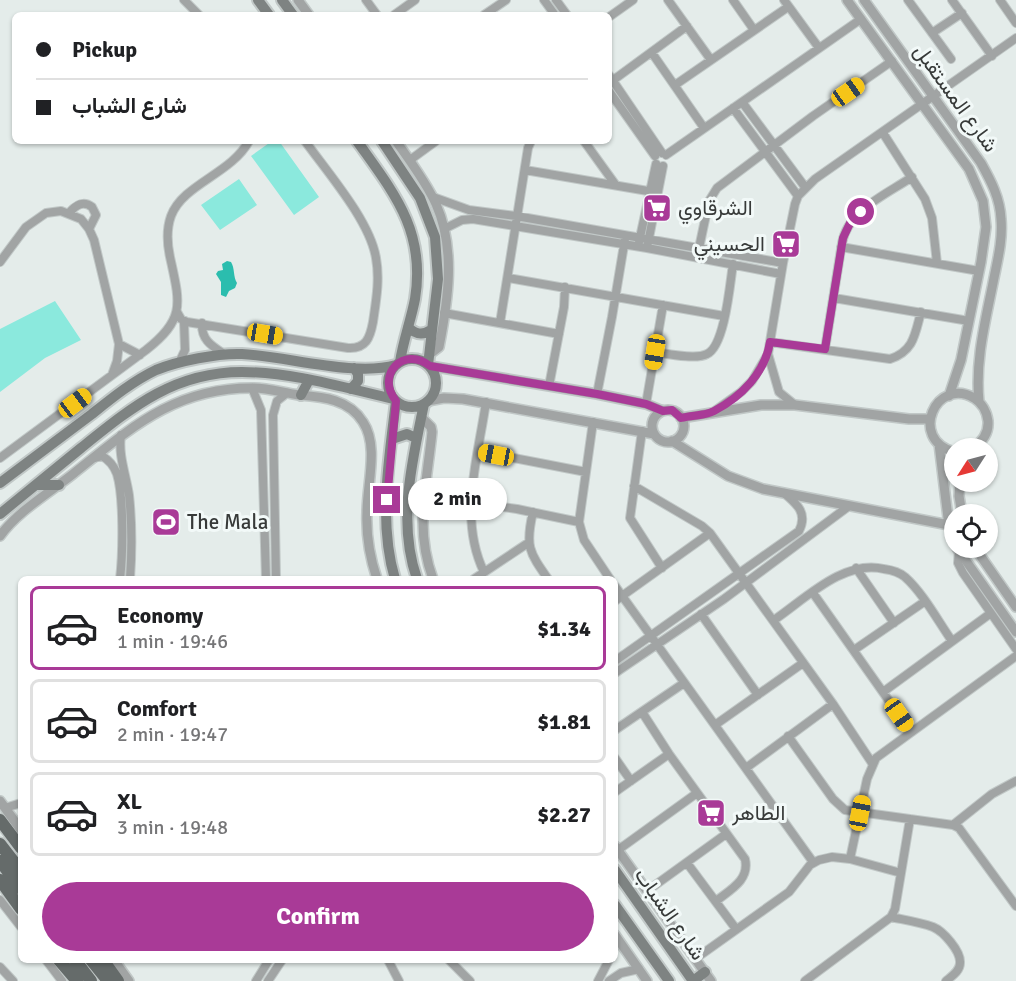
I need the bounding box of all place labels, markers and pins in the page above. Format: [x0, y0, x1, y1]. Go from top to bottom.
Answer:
supermarket icon: الشرقاوي [641, 192, 673, 224]
place label: الشرقاوي [678, 195, 753, 225]
supermarket icon: الحسيني [770, 228, 802, 260]
place label: الحسيني [694, 231, 765, 261]
sports icon: The Mala [150, 506, 182, 538]
place label: The Mala [187, 509, 268, 535]
supermarket icon: الطاهر [695, 797, 727, 829]
place label: الطاهر [731, 800, 785, 826]

